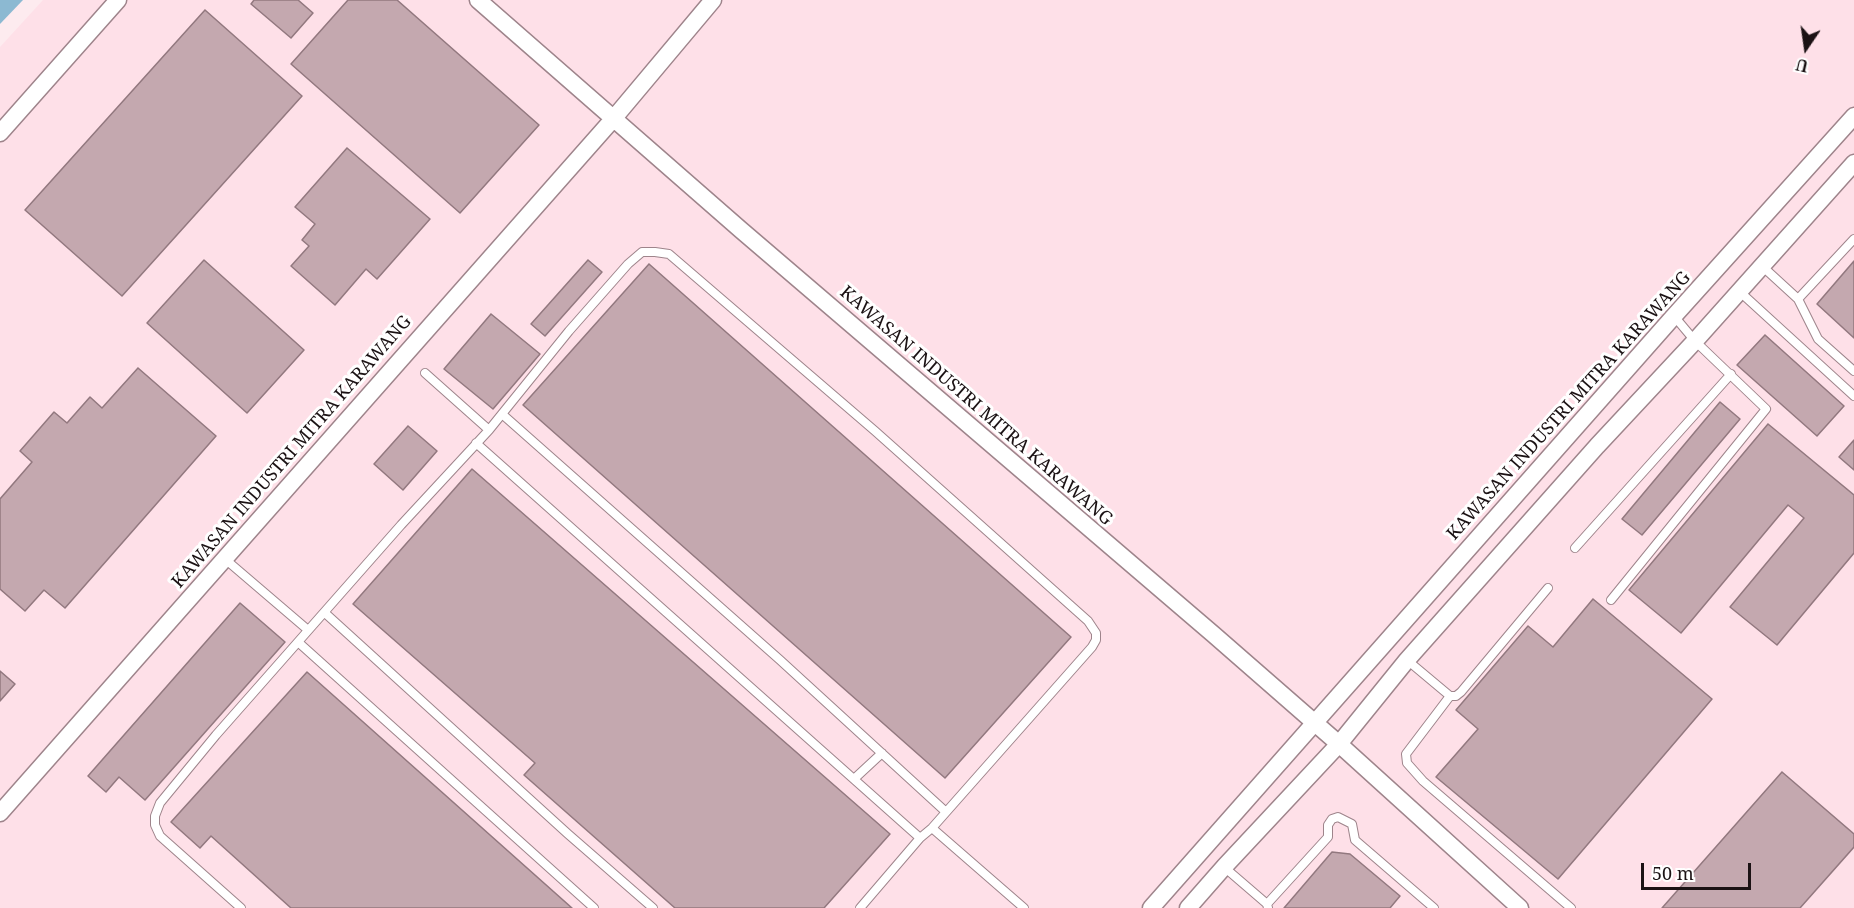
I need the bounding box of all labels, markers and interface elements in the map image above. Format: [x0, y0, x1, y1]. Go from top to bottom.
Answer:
north arrow [1776, 18, 1836, 78]
text: U [1794, 53, 1810, 78]
street label: KAWASAN INDUSTRI MITRA KARAWANG [1443, 267, 1695, 545]
street label: KAWASAN INDUSTRI MITRA KARAWANG [835, 282, 1117, 530]
street label: KAWASAN INDUSTRI MITRA KARAWANG [168, 311, 416, 593]
scale bar [1644, 851, 1754, 889]
text: 50 m [1652, 861, 1694, 885]

